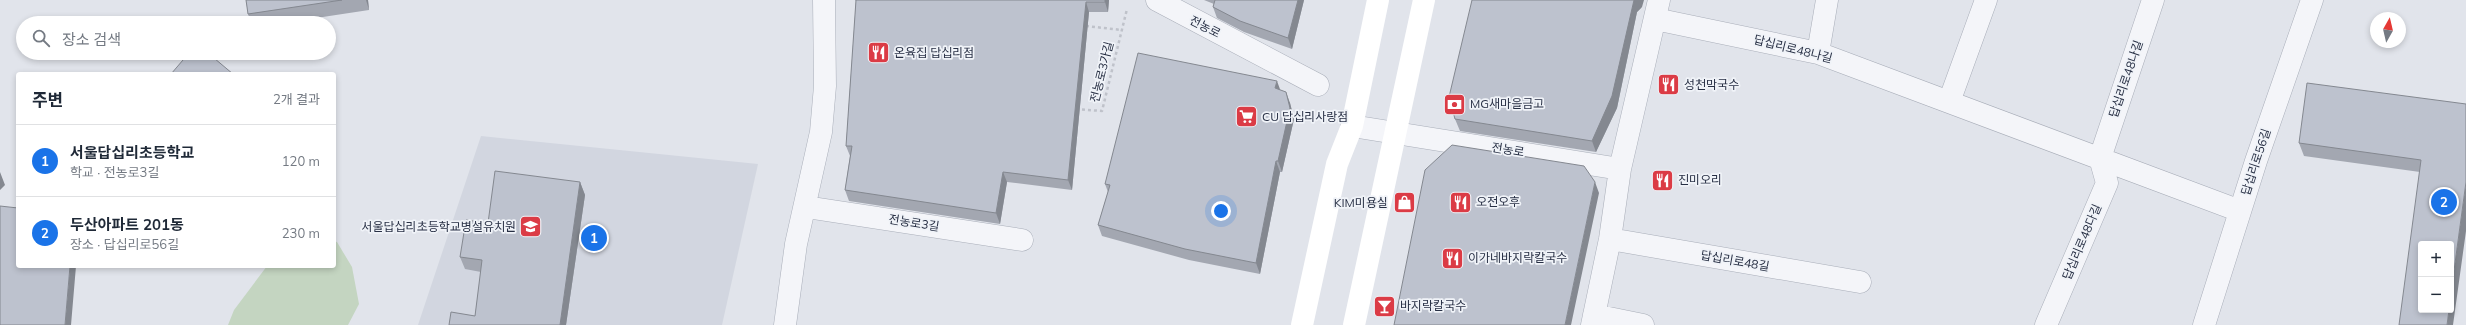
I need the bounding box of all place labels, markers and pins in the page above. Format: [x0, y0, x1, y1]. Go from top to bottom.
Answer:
restaurant icon: 온육집 답십리점 [865, 40, 891, 66]
place label: 온육집 답십리점 [894, 45, 974, 60]
restaurant icon: 성천막국수 [1656, 72, 1682, 98]
place label: 성천막국수 [1684, 77, 1739, 92]
bank icon: MG새마을금고 [1441, 91, 1467, 117]
place label: MG새마을금고 [1470, 96, 1544, 111]
supermarket icon: CU 답십리사랑점 [1234, 104, 1260, 130]
place label: CU 답십리사랑점 [1262, 109, 1348, 124]
restaurant icon: 진미오리 [1649, 167, 1675, 193]
place label: 진미오리 [1678, 172, 1722, 187]
pin: 2 [2431, 187, 2457, 217]
restaurant icon: 오전오후 [1448, 189, 1474, 215]
shop icon: KIM미용실 [1391, 190, 1417, 216]
place label: 오전오후 [1476, 194, 1520, 209]
place label: KIM미용실 [1334, 195, 1388, 210]
school or university icon: 서울답십리초등학교병설유치원 [518, 214, 544, 240]
place label: 서울답십리초등학교병설유치원 [361, 219, 516, 234]
pin: 1 [581, 223, 607, 253]
restaurant icon: 이가네바지락칼국수 [1439, 245, 1465, 271]
place label: 이가네바지락칼국수 [1468, 250, 1567, 265]
bar icon: 바지락칼국수 [1372, 293, 1398, 319]
place label: 바지락칼국수 [1400, 298, 1466, 313]

